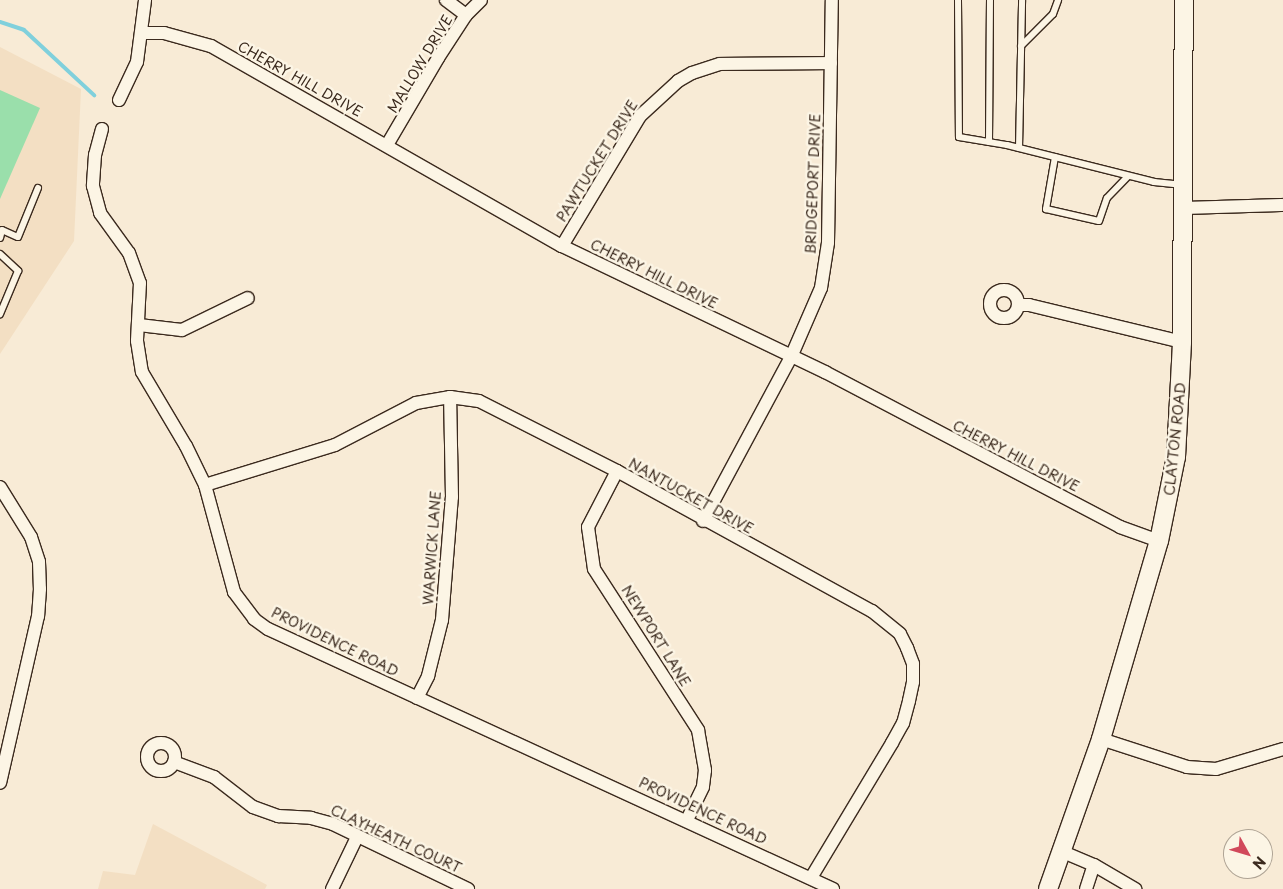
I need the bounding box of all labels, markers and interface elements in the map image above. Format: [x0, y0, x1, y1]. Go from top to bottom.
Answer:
street label: MALLOW DRIVE [384, 12, 456, 116]
street label: CHERRY HILL DRIVE [234, 37, 366, 121]
street label: PAWTUCKET DRIVE [553, 98, 641, 224]
street label: BRIDGEPORT DRIVE [802, 113, 824, 255]
street label: CHERRY HILL DRIVE [587, 236, 721, 312]
street label: CLAYTON ROAD [1161, 381, 1189, 497]
street label: CHERRY HILL DRIVE [949, 417, 1083, 495]
street label: NANTUCKET DRIVE [626, 455, 756, 537]
street label: WARWICK LANE [420, 490, 444, 606]
street label: NEWPORT LANE [618, 582, 694, 690]
street label: PROVIDENCE ROAD [268, 604, 402, 680]
street label: PROVIDENCE ROAD [636, 774, 770, 848]
street label: CLAYHEATH COURT [328, 801, 464, 877]
north arrow [1223, 829, 1273, 879]
text: N [1248, 852, 1271, 874]

